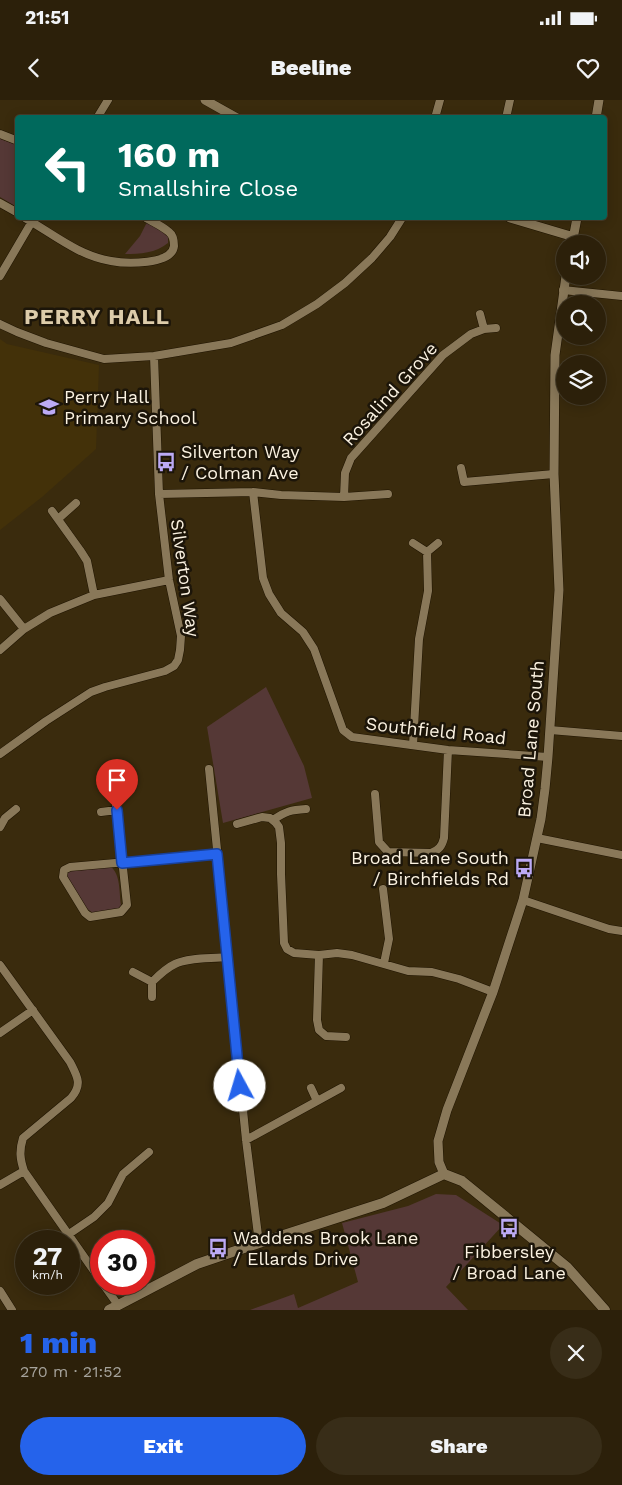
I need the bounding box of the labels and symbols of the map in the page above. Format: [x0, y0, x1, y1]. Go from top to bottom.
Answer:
district label: PERRY HALL [24, 304, 170, 329]
street label: Rosalind Grove [338, 338, 441, 450]
place label: Perry Hall Primary School [64, 386, 197, 428]
school or university icon: Perry Hall Primary School [38, 396, 60, 418]
place label: Silverton Way / Colman Ave [181, 441, 300, 483]
bus stop icon: Silverton Way / Colman Ave [155, 451, 177, 473]
street label: Silverton Way [167, 518, 204, 639]
street label: Broad Lane South [513, 659, 548, 819]
street label: Southfield Road [365, 713, 507, 748]
pin [96, 759, 138, 810]
place label: Broad Lane South / Birchfields Rd [351, 847, 509, 889]
bus stop icon: Broad Lane South / Birchfields Rd [513, 857, 535, 879]
position arrow [213, 1059, 265, 1111]
bus stop icon: Fibbersley / Broad Lane [498, 1217, 520, 1239]
place label: Waddens Brook Lane / Ellards Drive [233, 1227, 418, 1269]
speed limit sign: 30 [90, 1230, 155, 1295]
bus stop icon: Waddens Brook Lane / Ellards Drive [207, 1237, 229, 1259]
place label: Fibbersley / Broad Lane [452, 1241, 566, 1283]

